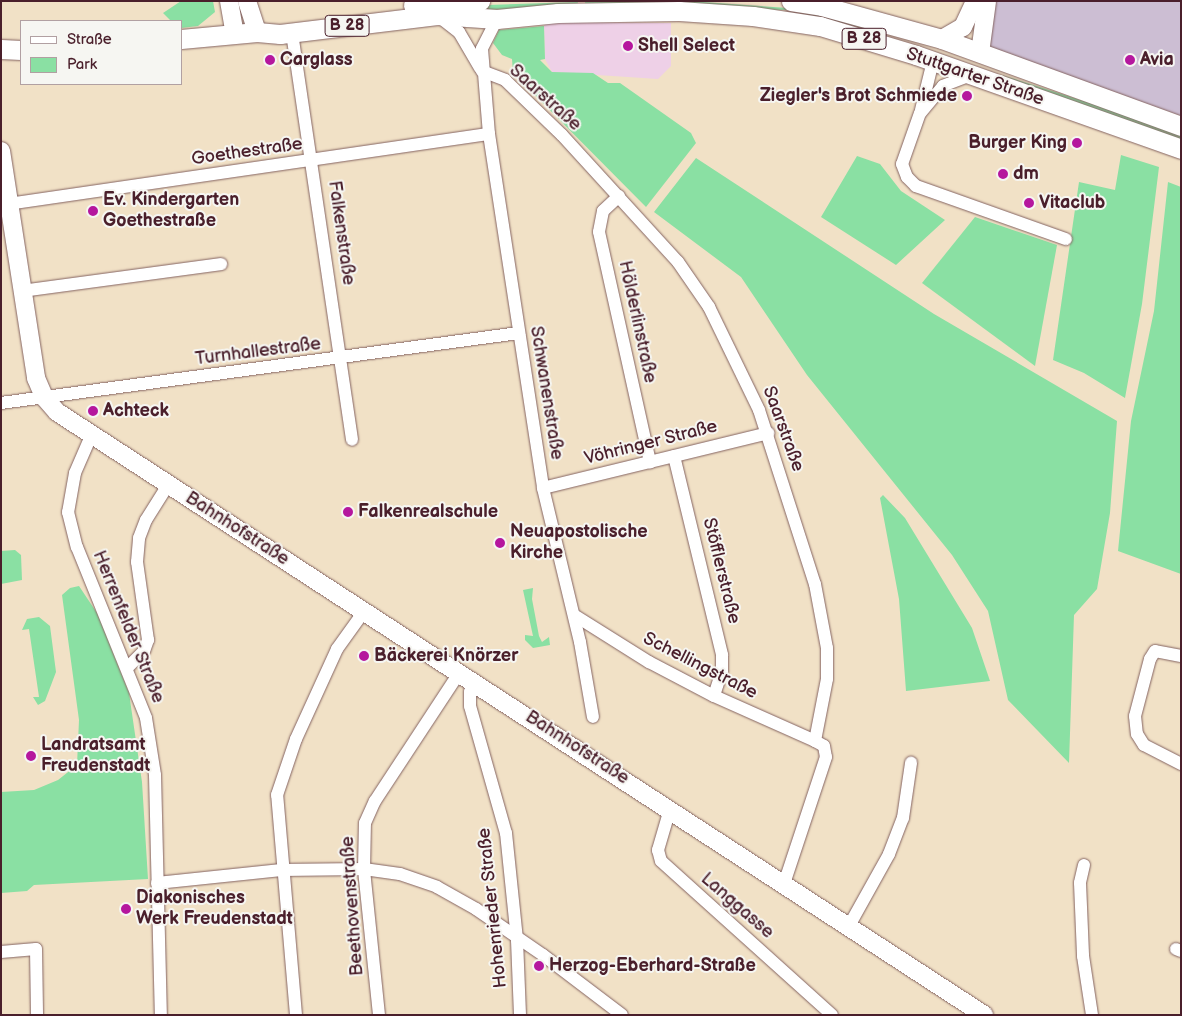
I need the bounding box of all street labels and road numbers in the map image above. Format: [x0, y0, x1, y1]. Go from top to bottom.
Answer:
road number: B 28 [324, 12, 370, 40]
road number: B 28 [842, 26, 886, 52]
street label: Stuttgarter Straße [903, 43, 1047, 111]
street label: Saarstraße [505, 60, 585, 136]
street label: Goethestraße [190, 134, 304, 170]
street label: Falkenstraße [323, 179, 359, 287]
street label: Hölderlinstraße [613, 259, 661, 385]
street label: Schwanenstraße [525, 325, 567, 461]
street label: Turnhallestraße [194, 334, 322, 370]
street label: Saarstraße [758, 383, 808, 475]
street label: Vöhringer Straße [582, 416, 720, 470]
street label: Bahnhofstraße [181, 487, 293, 571]
street label: Stöfflerstraße [697, 516, 745, 626]
street label: Herrenfelder Straße [88, 548, 168, 706]
street label: Schellingstraße [639, 628, 761, 704]
street label: Bahnhofstraße [521, 706, 633, 790]
street label: Hohenrieder Straße [474, 827, 512, 989]
street label: Beethovenstraße [337, 835, 369, 977]
street label: Langgasse [696, 868, 778, 944]

